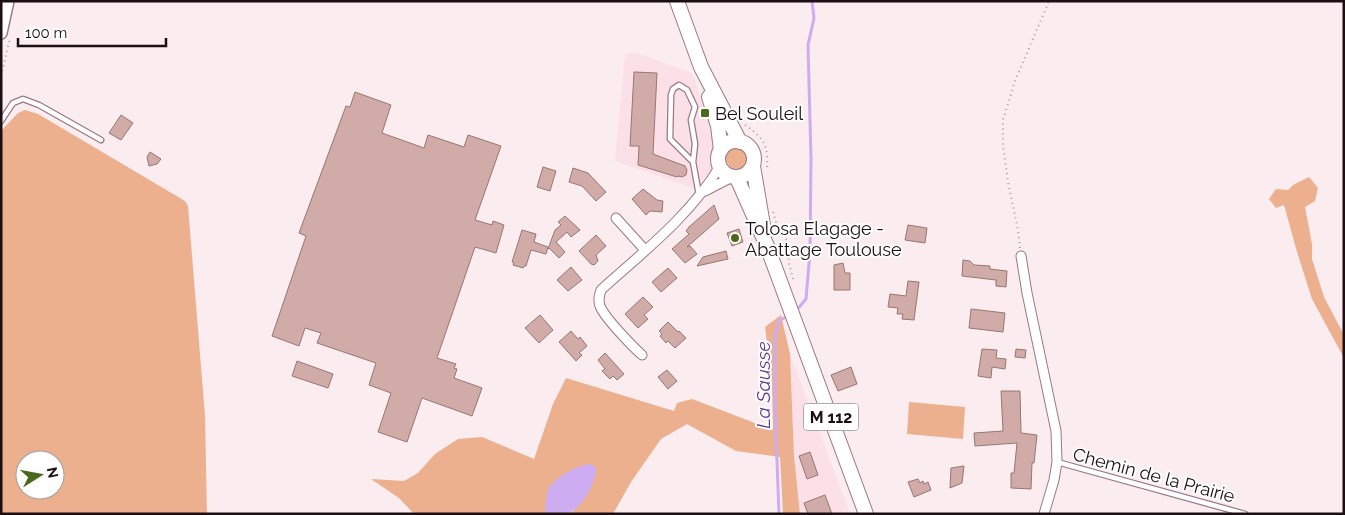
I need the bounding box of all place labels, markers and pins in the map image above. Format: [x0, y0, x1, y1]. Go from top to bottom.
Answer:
place label: Bel Souleil [715, 103, 803, 124]
marker: Bel Souleil [699, 107, 711, 119]
place label: Tolosa Elagage - Abattage Toulouse [745, 218, 902, 260]
marker: Tolosa Elagage - Abattage Toulouse [729, 232, 741, 244]

